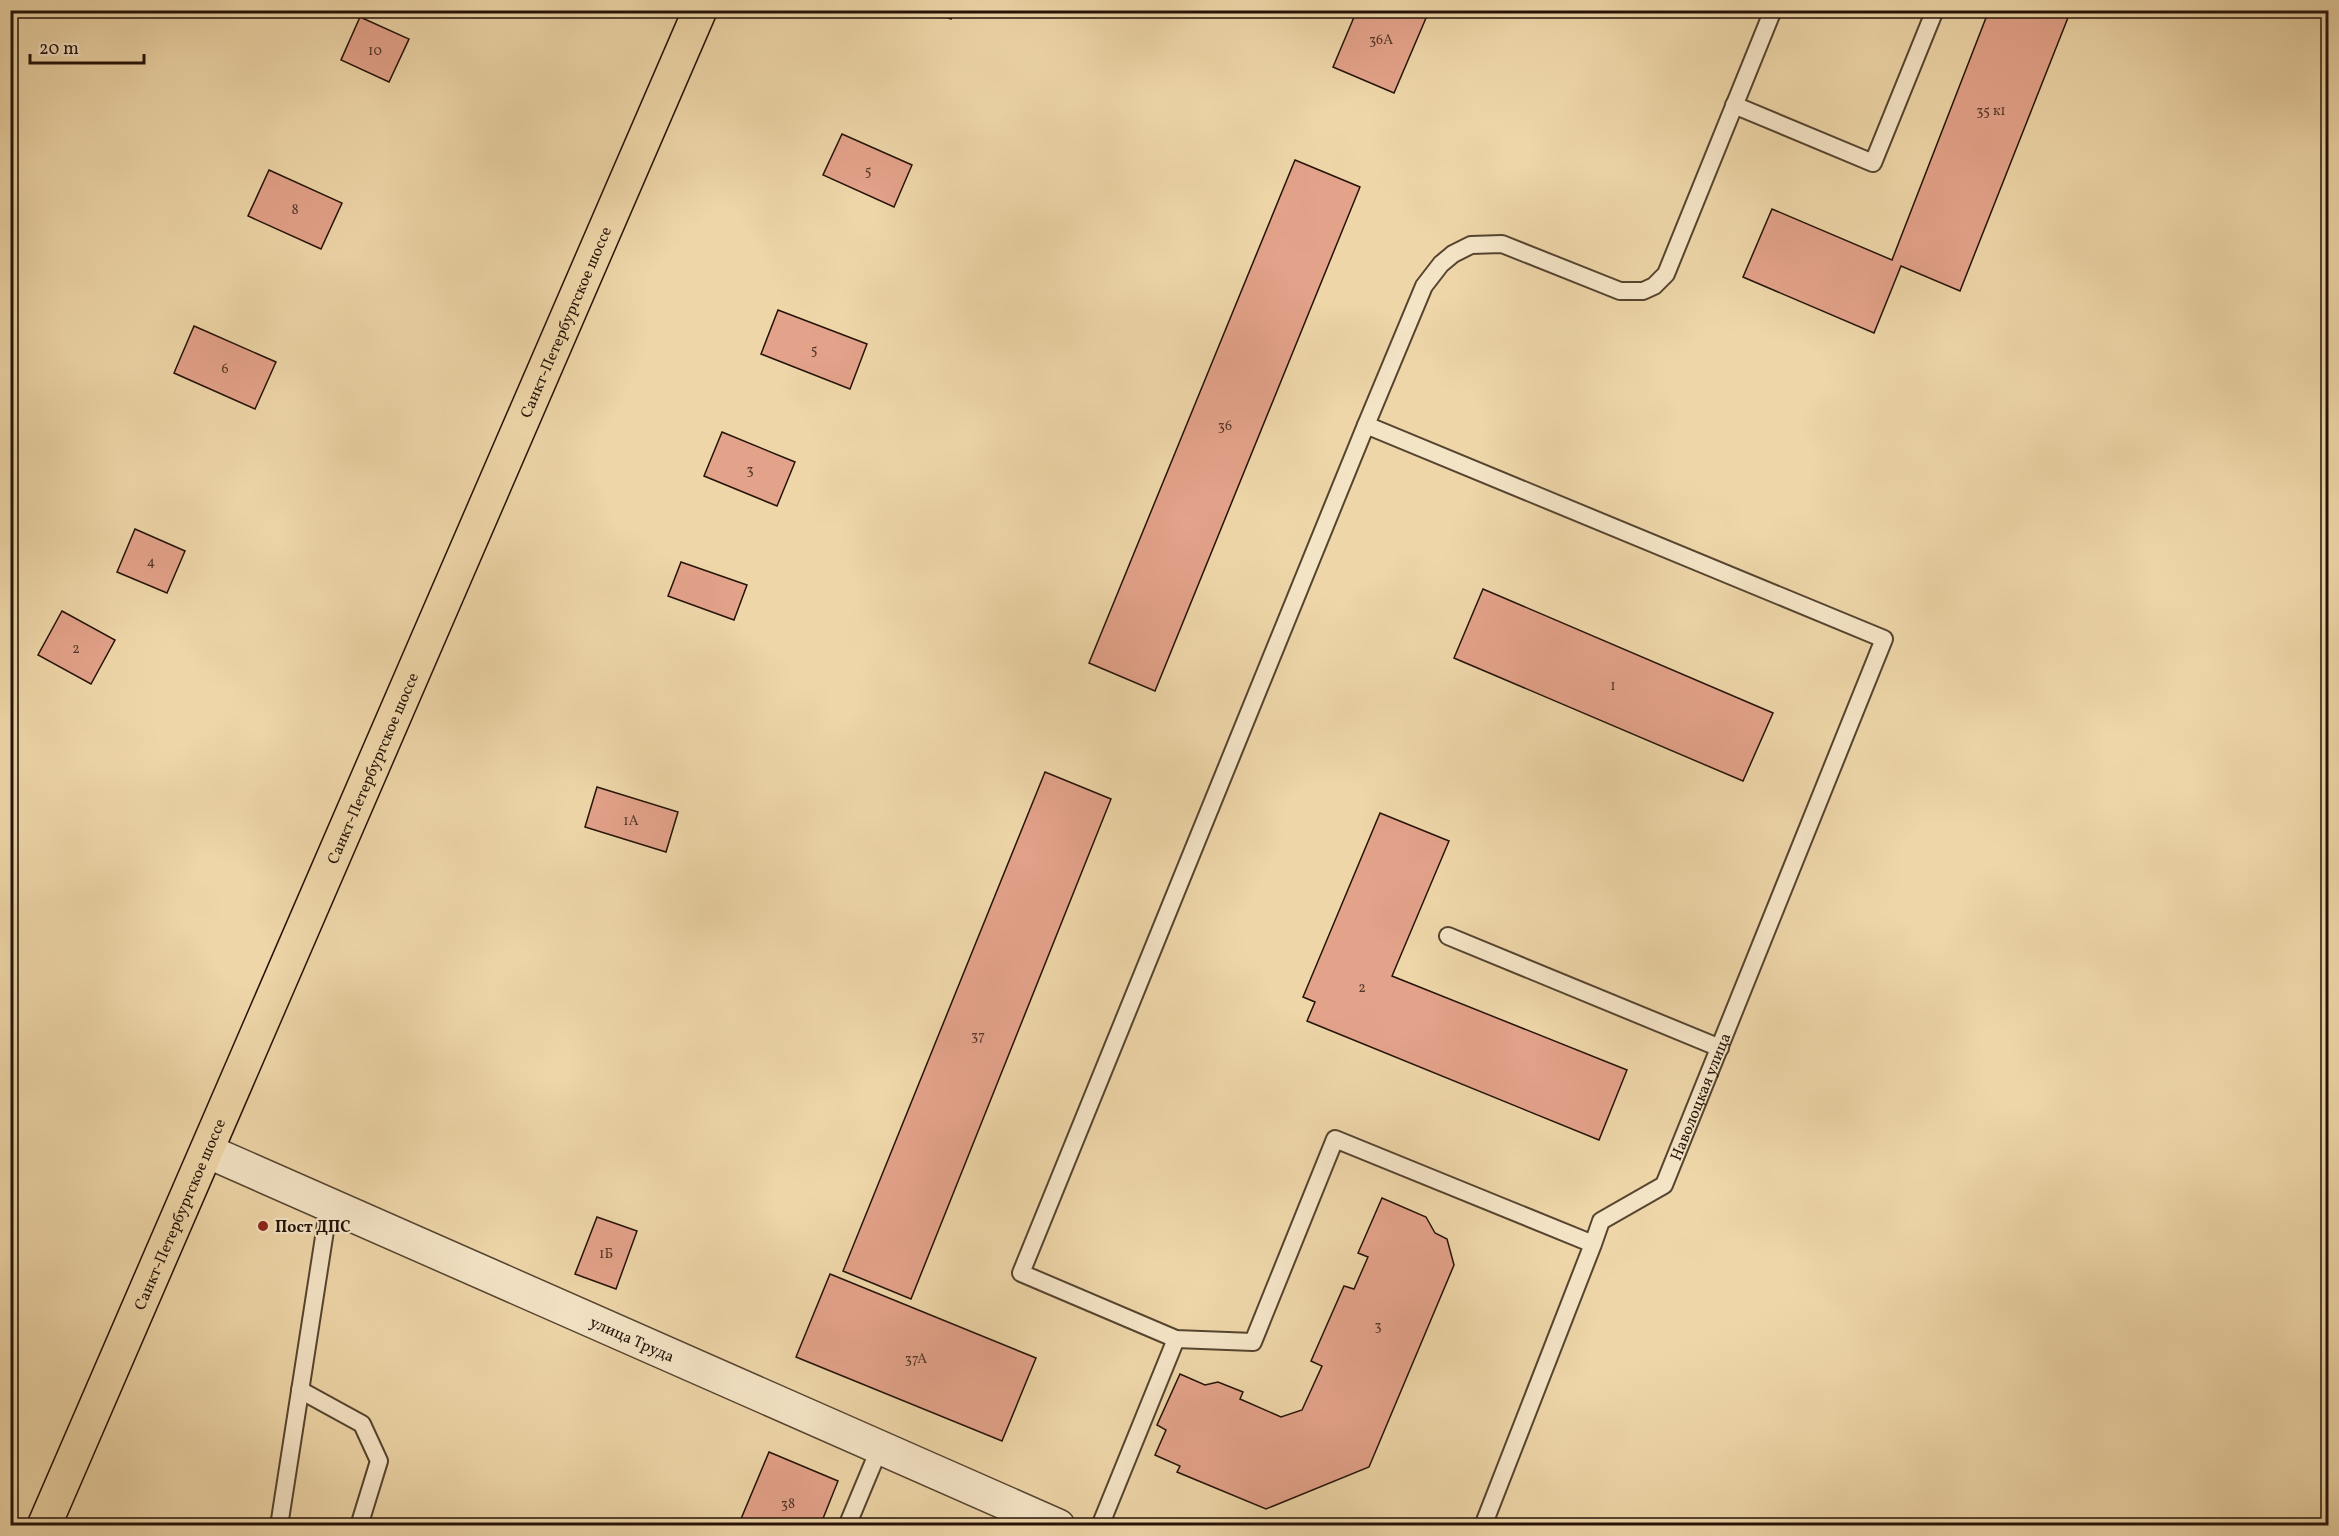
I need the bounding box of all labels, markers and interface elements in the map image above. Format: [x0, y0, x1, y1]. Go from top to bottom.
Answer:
scale bar [30, 27, 144, 65]
house number: 36А [1369, 31, 1393, 50]
text: 20 m [39, 37, 79, 62]
house number: 10 [368, 42, 382, 61]
house number: 35 к1 [1976, 102, 2006, 121]
house number: 5 [865, 162, 871, 181]
house number: 8 [291, 201, 299, 220]
street label: Санкт-Петербургское шоссе [516, 224, 618, 422]
house number: 5 [811, 341, 817, 360]
house number: 6 [221, 360, 229, 379]
house number: 36 [1218, 417, 1232, 436]
house number: 3 [746, 461, 754, 480]
house number: 4 [147, 553, 155, 572]
house number: 2 [72, 640, 80, 659]
street label: Санкт-Петербургское шоссе [323, 670, 425, 868]
house number: 1 [1610, 677, 1616, 696]
house number: 1А [623, 812, 639, 831]
house number: 2 [1358, 979, 1366, 998]
house number: 37 [971, 1027, 985, 1046]
street label: Наволоцкая улица [1666, 1030, 1737, 1164]
street label: Санкт-Петербургское шоссе [130, 1116, 232, 1314]
place label: Пост ДПС [275, 1217, 351, 1239]
marker: Пост ДПС [256, 1219, 270, 1233]
house number: 1Б [599, 1245, 613, 1264]
street label: улица Труда [586, 1312, 677, 1369]
house number: 3 [1374, 1317, 1382, 1336]
house number: 37А [905, 1350, 927, 1369]
house number: 38 [781, 1495, 795, 1514]

